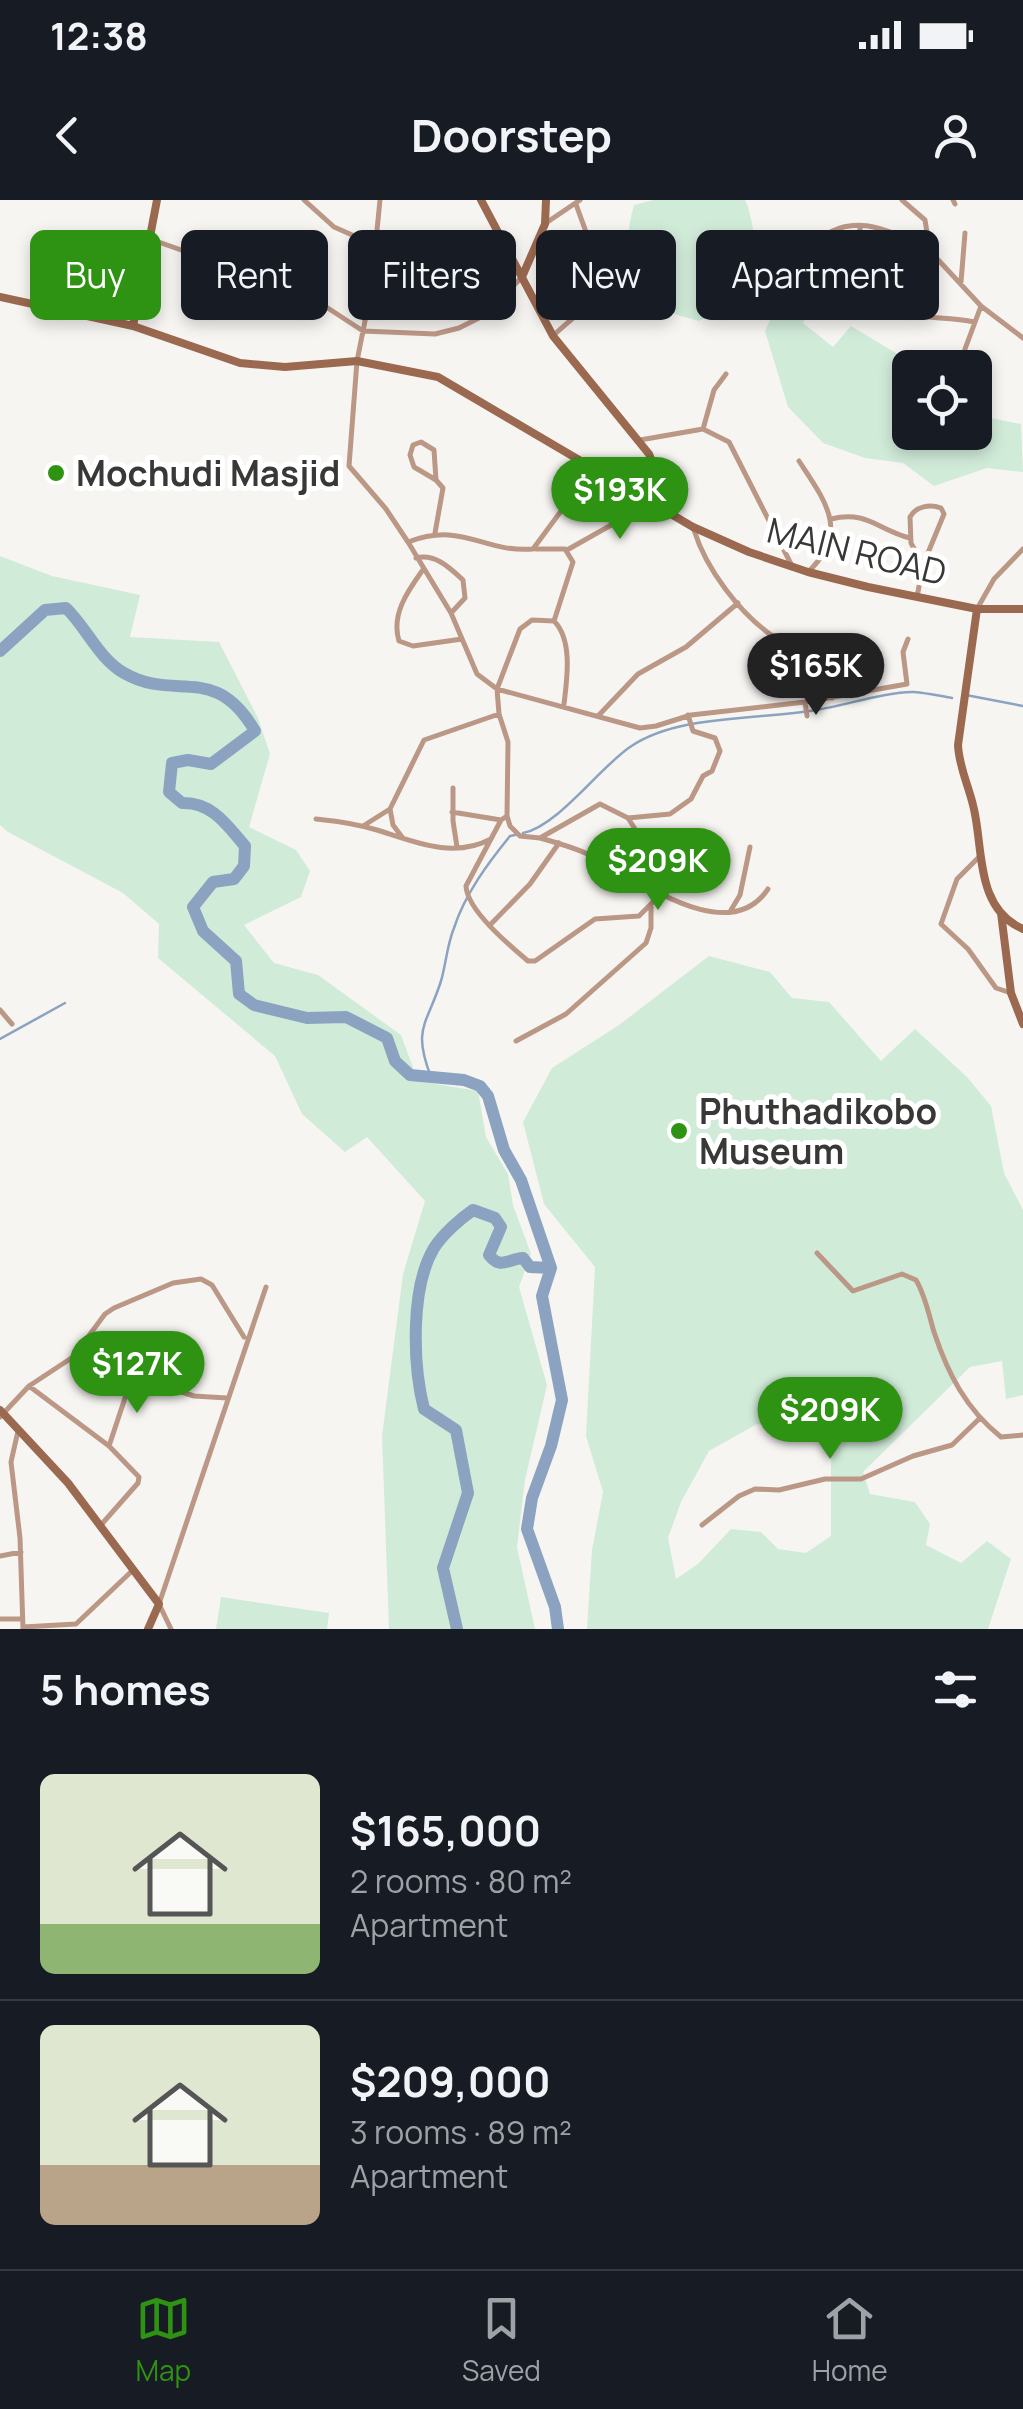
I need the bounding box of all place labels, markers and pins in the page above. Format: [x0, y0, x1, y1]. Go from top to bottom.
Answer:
place label: Mochudi Masjid [76, 449, 340, 497]
pin: $193K [550, 457, 690, 542]
marker: Mochudi Masjid [45, 462, 67, 484]
pin: $165K [746, 633, 886, 718]
pin: $209K [588, 828, 728, 913]
place label: Phuthadikobo Museum [699, 1087, 937, 1175]
marker: Phuthadikobo Museum [668, 1120, 690, 1142]
pin: $127K [67, 1331, 207, 1416]
pin: $209K [760, 1377, 900, 1462]

